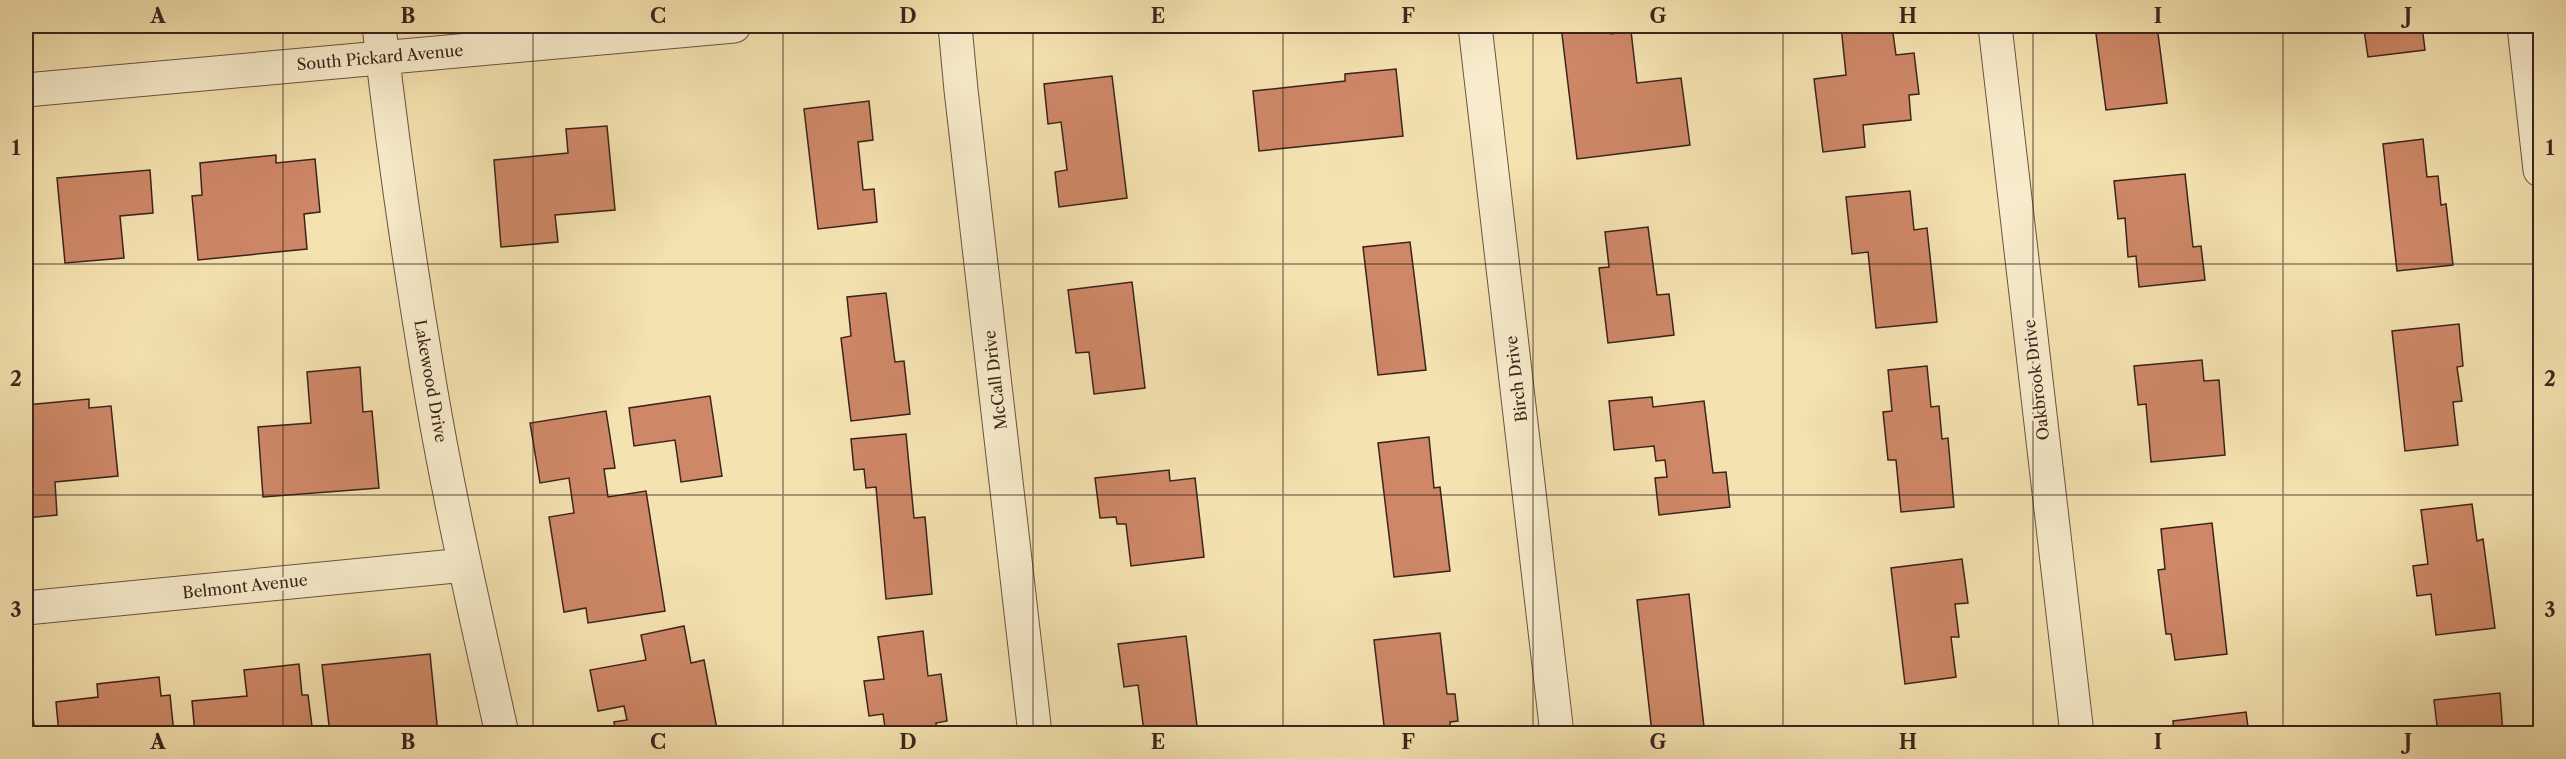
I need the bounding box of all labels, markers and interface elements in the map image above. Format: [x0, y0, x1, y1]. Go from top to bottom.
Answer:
text: A [149, 4, 166, 28]
text: B [401, 4, 416, 28]
text: C [650, 4, 666, 28]
text: D [899, 4, 917, 28]
text: E [1151, 4, 1165, 28]
text: F [1401, 4, 1415, 28]
text: G [1650, 4, 1667, 28]
text: H [1899, 4, 1917, 28]
text: I [2154, 4, 2162, 28]
text: J [2400, 4, 2412, 28]
street label: South Pickard Avenue [296, 40, 464, 74]
text: 1 [12, 136, 21, 160]
text: 1 [2546, 136, 2555, 160]
street label: Lakewood Drive [410, 318, 452, 444]
street label: Oakbrook Drive [2019, 318, 2053, 442]
street label: McCall Drive [979, 329, 1011, 431]
street label: Birch Drive [1501, 335, 1531, 423]
text: 2 [10, 367, 22, 391]
text: 2 [2544, 367, 2556, 391]
street label: Belmont Avenue [181, 569, 309, 603]
text: 3 [10, 598, 22, 622]
text: 3 [2544, 598, 2556, 622]
text: A [149, 730, 166, 754]
text: B [401, 730, 416, 754]
text: C [650, 730, 666, 754]
text: D [899, 730, 917, 754]
text: E [1151, 730, 1165, 754]
text: F [1401, 730, 1415, 754]
text: G [1650, 730, 1667, 754]
text: H [1899, 730, 1917, 754]
text: I [2154, 730, 2162, 754]
text: J [2400, 730, 2412, 754]

